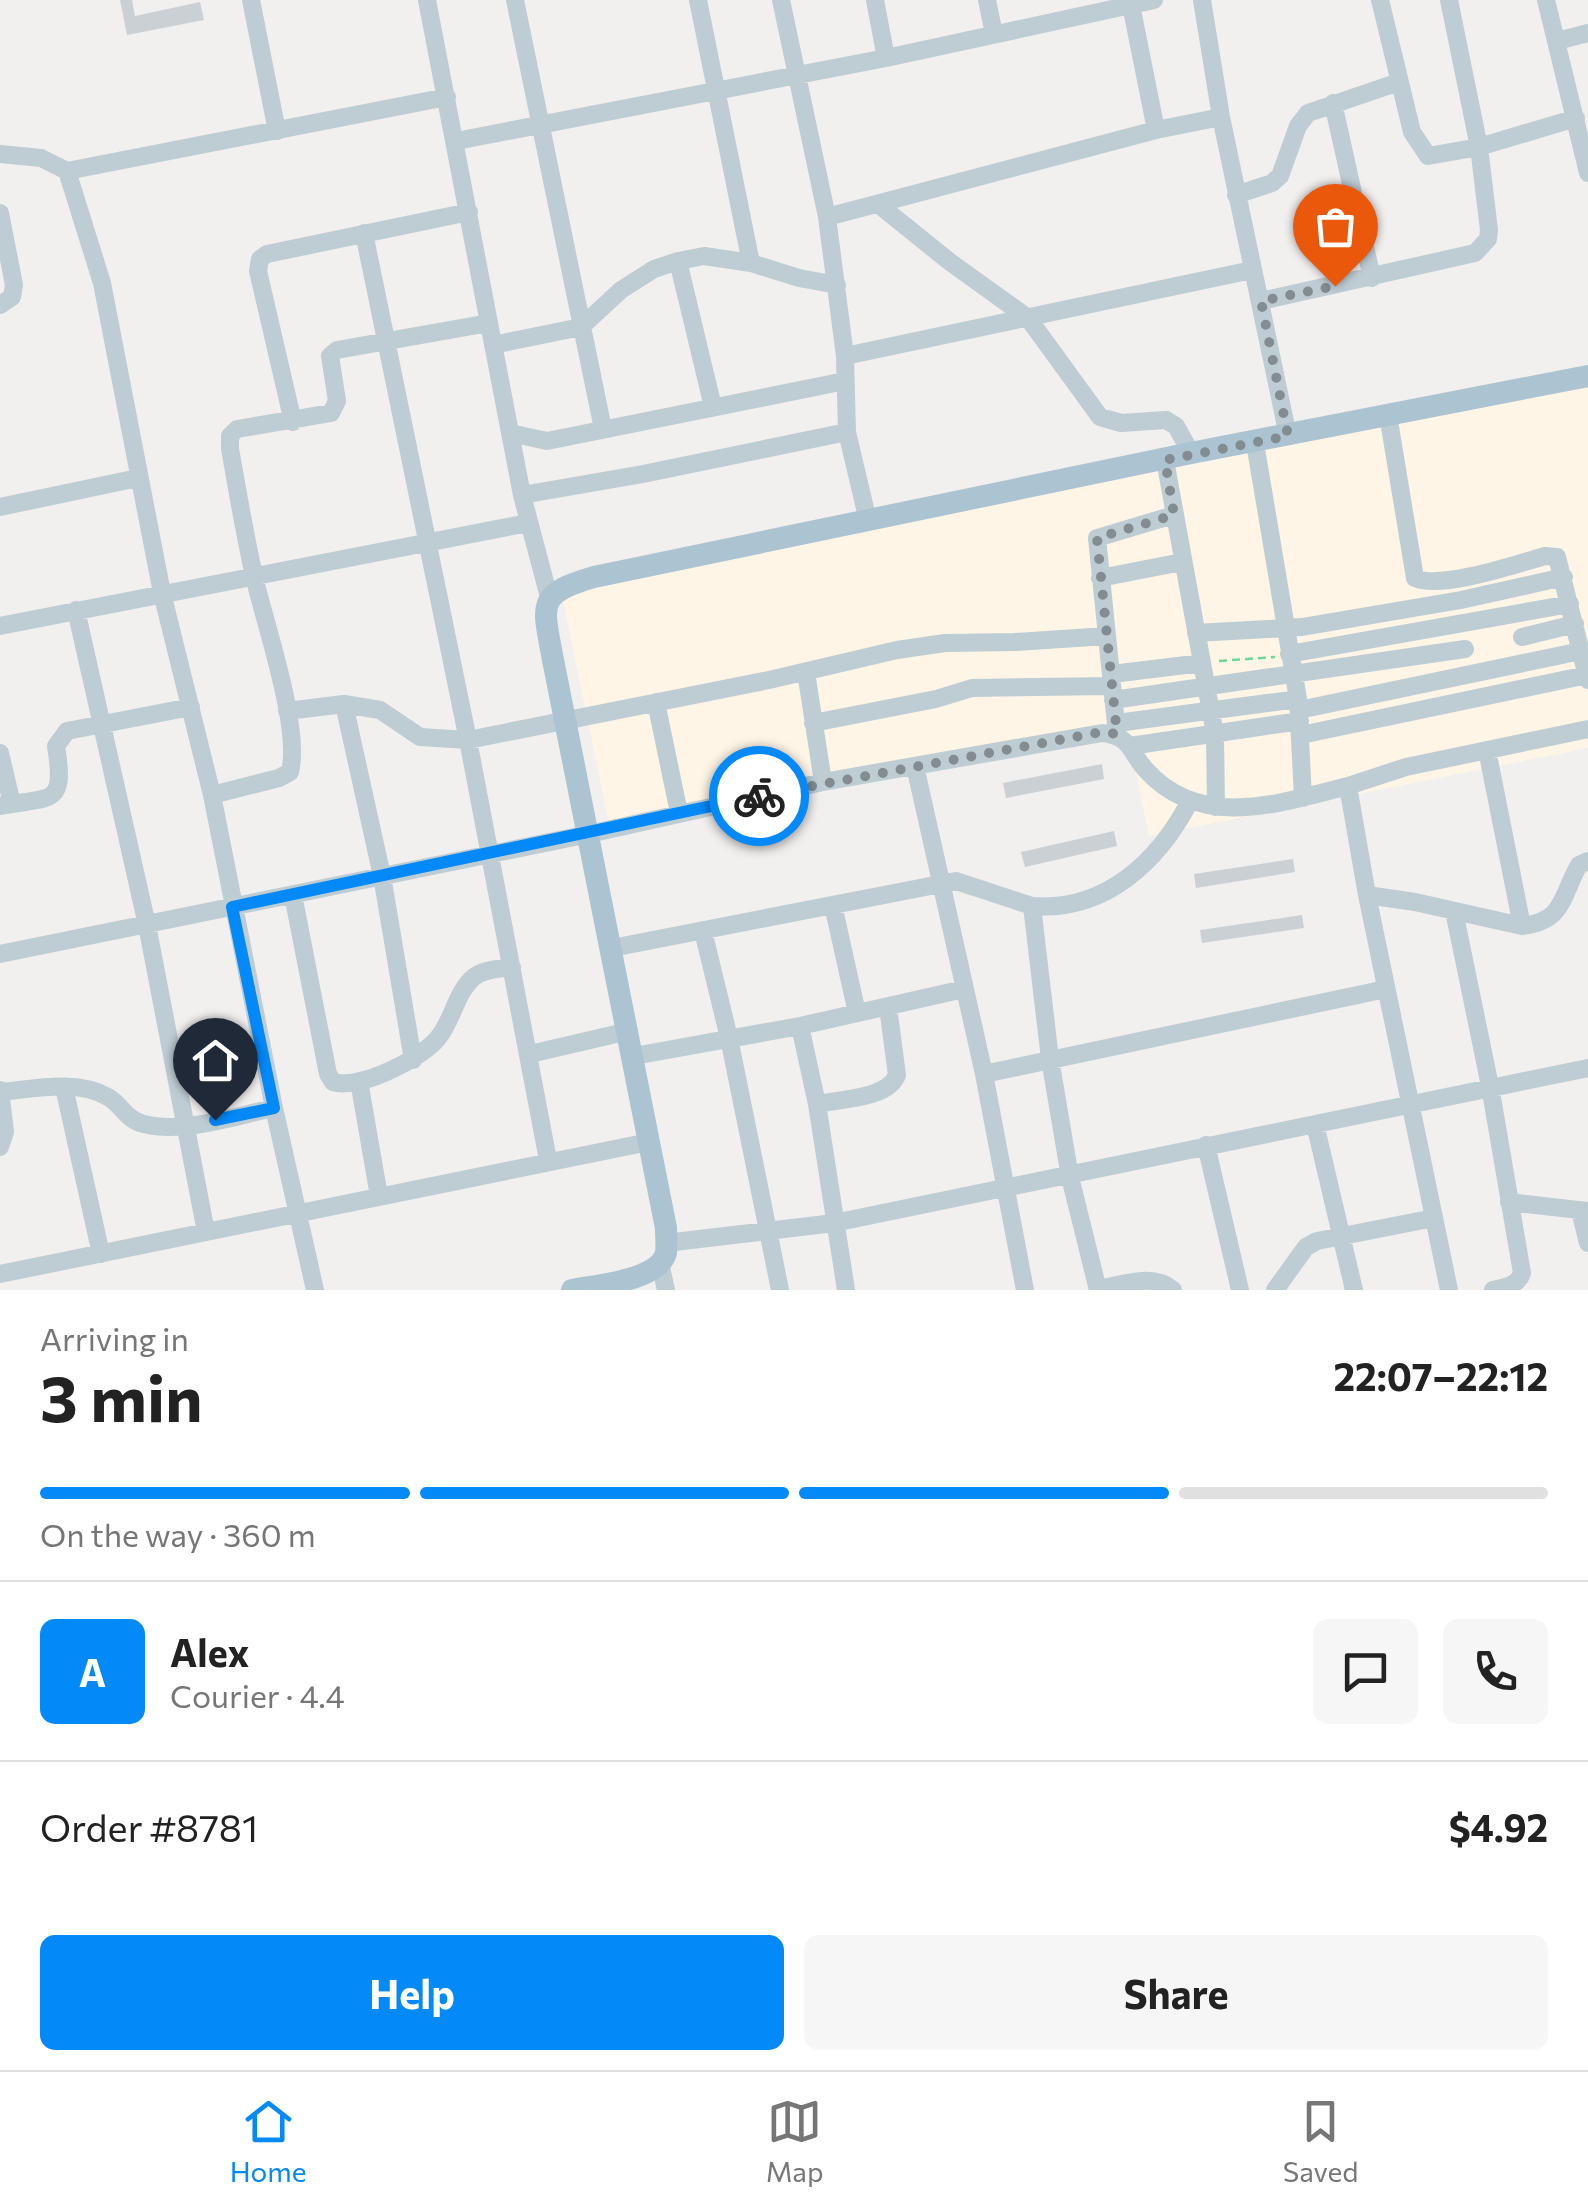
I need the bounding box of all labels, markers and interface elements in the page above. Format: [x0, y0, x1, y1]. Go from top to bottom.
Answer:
pin [1293, 184, 1378, 287]
icon: bag [1308, 199, 1363, 254]
courier [709, 746, 809, 846]
icon: bike [732, 769, 787, 824]
pin [173, 1018, 258, 1121]
icon: home [188, 1033, 243, 1088]
text: Arriving in [40, 1318, 189, 1358]
text: 22:07–22:12 [1334, 1352, 1548, 1399]
text: 3 min [40, 1356, 203, 1435]
text: On the way · 360 m [40, 1514, 316, 1554]
button: chat [1313, 1619, 1418, 1724]
button: phone [1443, 1619, 1548, 1724]
text: Alex [170, 1628, 249, 1675]
text: A [79, 1648, 106, 1695]
text: Courier · 4.4 [170, 1675, 345, 1715]
text: Order #8781 [40, 1803, 258, 1850]
text: $4.92 [1449, 1803, 1548, 1850]
button: Help [40, 1935, 784, 2050]
button: Share [804, 1935, 1548, 2050]
tab: Home [230, 2094, 307, 2188]
tab: Map [766, 2094, 824, 2188]
tab: Saved [1283, 2094, 1358, 2188]

